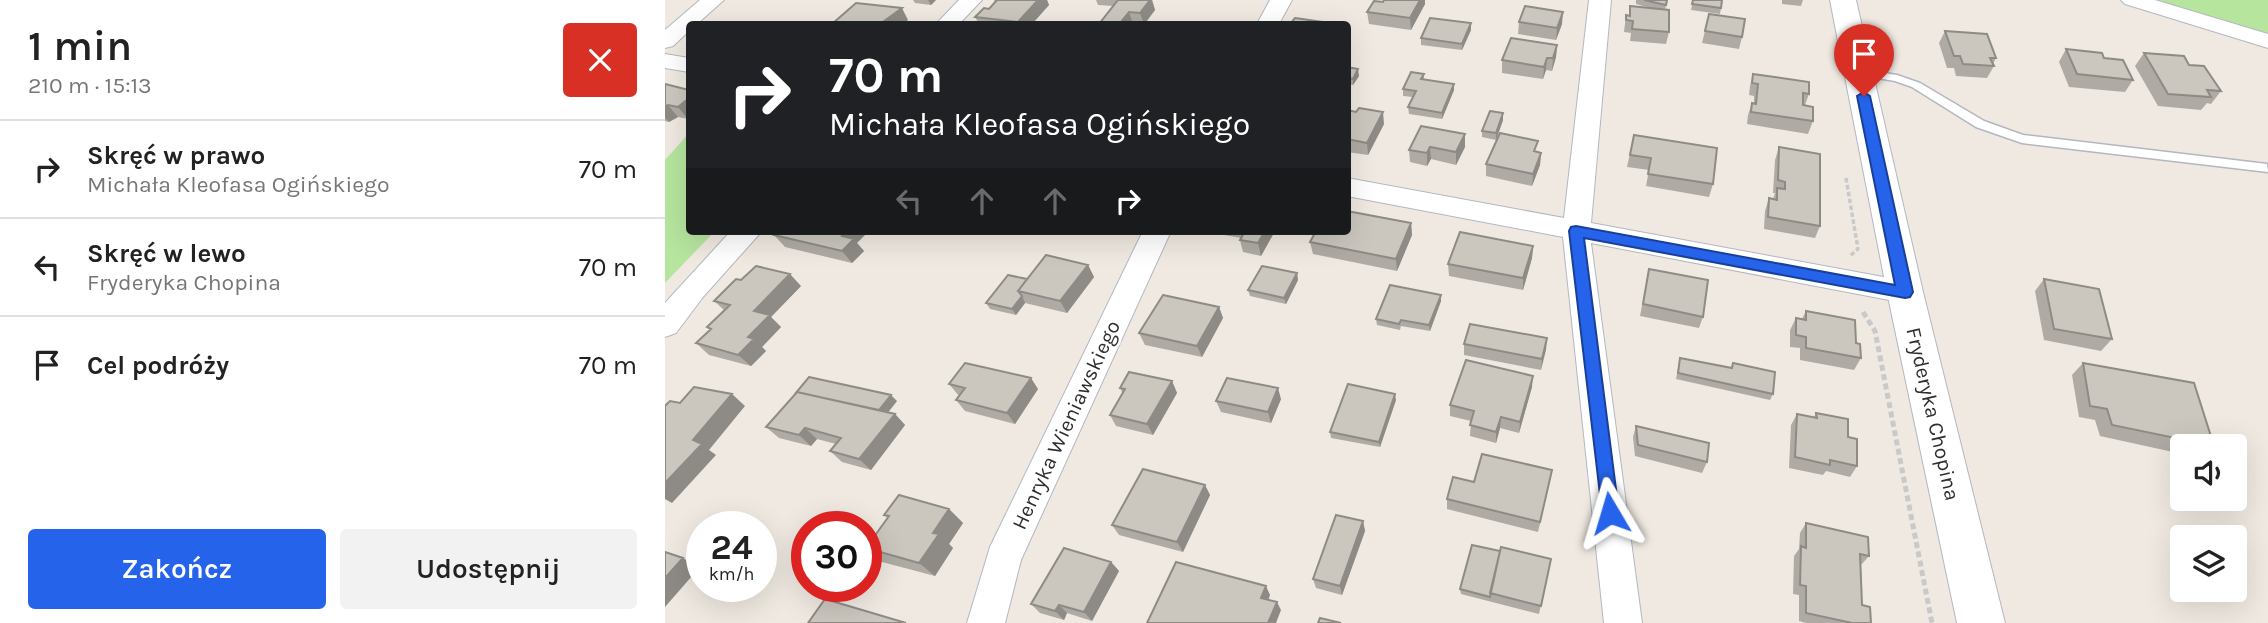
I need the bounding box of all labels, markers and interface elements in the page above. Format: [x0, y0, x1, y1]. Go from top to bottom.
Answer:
text: 1 min [28, 21, 132, 71]
button: close [563, 23, 637, 97]
pin [1834, 24, 1894, 96]
icon: arrive [1845, 35, 1883, 73]
text: 70 m [829, 47, 943, 104]
icon: right [714, 49, 805, 140]
text: 210 m · 15:13 [28, 72, 152, 99]
text: Michała Kleofasa Ogińskiego [829, 106, 1250, 143]
text: Skręć w prawo [87, 140, 265, 171]
icon: right [28, 150, 66, 188]
text: 70 m [579, 154, 637, 185]
text: Michała Kleofasa Ogińskiego [87, 171, 390, 198]
icon: left [890, 182, 928, 220]
icon: ahead [963, 182, 1001, 220]
icon: ahead [1036, 182, 1074, 220]
icon: right [1109, 182, 1147, 220]
text: Skręć w lewo [87, 238, 246, 269]
icon: left [28, 248, 66, 286]
text: 70 m [579, 252, 637, 283]
text: Fryderyka Chopina [87, 269, 281, 296]
street label: Henryka Wieniawskiego [1007, 317, 1125, 533]
street label: Fryderyka Chopina [1901, 325, 1965, 503]
icon: arrive [28, 346, 66, 384]
text: Cel podróży [87, 350, 229, 381]
text: 70 m [579, 350, 637, 381]
map controls [2170, 434, 2247, 602]
button: sound [2170, 434, 2247, 511]
position arrow [1573, 476, 1647, 550]
speed limit sign: 30 [791, 511, 882, 602]
button: layers [2170, 525, 2247, 602]
text: 24 [711, 527, 753, 568]
button: Zakończ [28, 529, 326, 609]
button: Udostępnij [340, 529, 637, 609]
text: km/h [709, 563, 754, 585]

